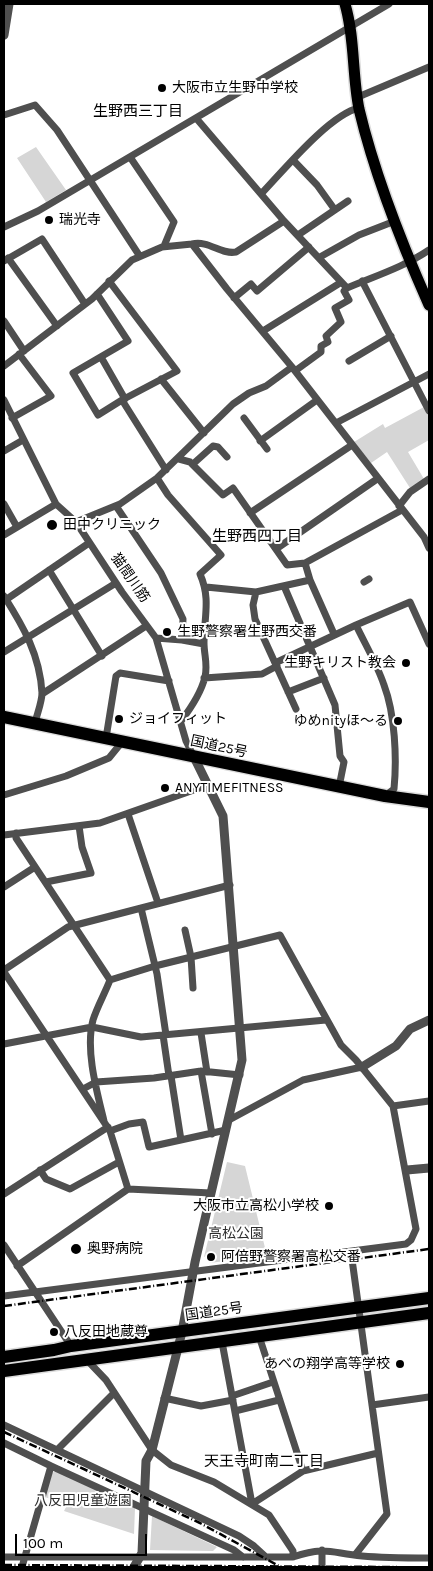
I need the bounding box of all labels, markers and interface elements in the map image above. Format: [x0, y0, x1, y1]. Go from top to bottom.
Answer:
place label: 大阪市立生野中学校 [172, 80, 298, 96]
marker: 大阪市立生野中学校 [156, 82, 168, 94]
district label: 生野西三丁目 [93, 103, 183, 121]
place label: 瑞光寺 [59, 212, 101, 228]
marker: 瑞光寺 [43, 214, 55, 226]
place label: 田中クリニック [63, 517, 161, 533]
marker: 田中クリニック [45, 518, 59, 532]
district label: 生野西四丁目 [212, 528, 302, 546]
street label: 猫間川筋 [107, 550, 153, 606]
place label: 生野警察署生野西交番 [177, 624, 317, 640]
marker: 生野警察署生野西交番 [161, 626, 173, 638]
place label: 生野キリスト教会 [284, 655, 396, 671]
marker: 生野キリスト教会 [400, 657, 412, 669]
place label: ジョイフィット [129, 711, 227, 727]
marker: ジョイフィット [113, 713, 125, 725]
place label: ゆめnityほ〜る [294, 713, 388, 729]
marker: ゆめnityほ〜る [392, 715, 404, 727]
street label: 国道25号 [189, 733, 249, 761]
place label: ANYTIMEFITNESS [175, 780, 284, 796]
marker: ANYTIMEFITNESS [159, 782, 171, 794]
place label: 大阪市立高松小学校 [193, 1198, 319, 1214]
marker: 大阪市立高松小学校 [323, 1200, 335, 1212]
park label: 高松公園 [208, 1226, 264, 1242]
place label: 奥野病院 [87, 1241, 143, 1257]
marker: 奥野病院 [69, 1242, 83, 1256]
place label: 阿倍野警察署高松交番 [221, 1249, 361, 1265]
marker: 阿倍野警察署高松交番 [205, 1251, 217, 1263]
street label: 国道25号 [184, 1300, 244, 1324]
place label: 八反田地蔵尊 [64, 1324, 148, 1340]
marker: 八反田地蔵尊 [48, 1326, 60, 1338]
place label: あべの翔学高等学校 [264, 1356, 390, 1372]
marker: あべの翔学高等学校 [394, 1358, 406, 1370]
district label: 天王寺町南二丁目 [204, 1453, 324, 1471]
park label: 八反田児童遊園 [34, 1493, 132, 1509]
scale bar [18, 1524, 150, 1556]
text: 100 m [23, 1534, 63, 1552]

